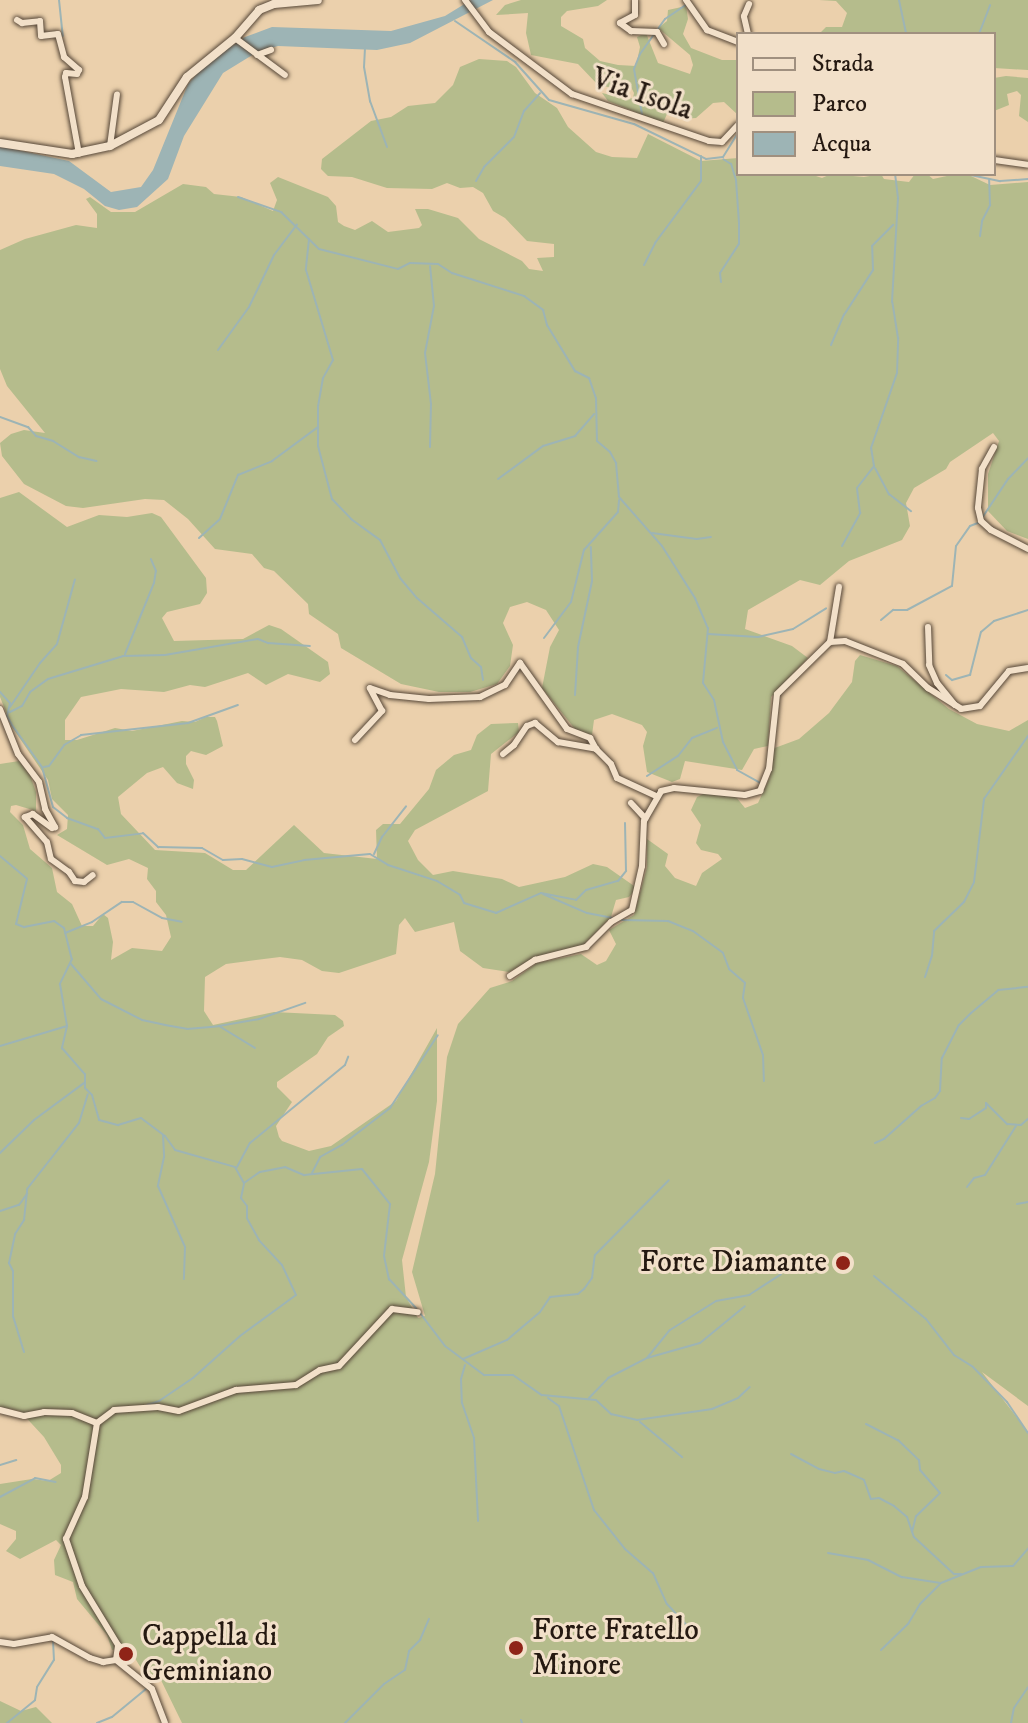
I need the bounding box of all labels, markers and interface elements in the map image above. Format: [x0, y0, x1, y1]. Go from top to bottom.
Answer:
legend [736, 32, 996, 176]
text: Strada [812, 49, 874, 79]
street label: Via Isola [587, 61, 697, 129]
text: Parco [812, 89, 867, 119]
text: Acqua [812, 129, 871, 159]
place label: Forte Diamante [640, 1245, 827, 1281]
marker: Forte Diamante [834, 1254, 852, 1272]
place label: Forte Fratello Minore [532, 1613, 699, 1684]
place label: Cappella di Geminiano [142, 1619, 277, 1690]
marker: Forte Fratello Minore [507, 1639, 525, 1657]
marker: Cappella di Geminiano [117, 1645, 135, 1663]

